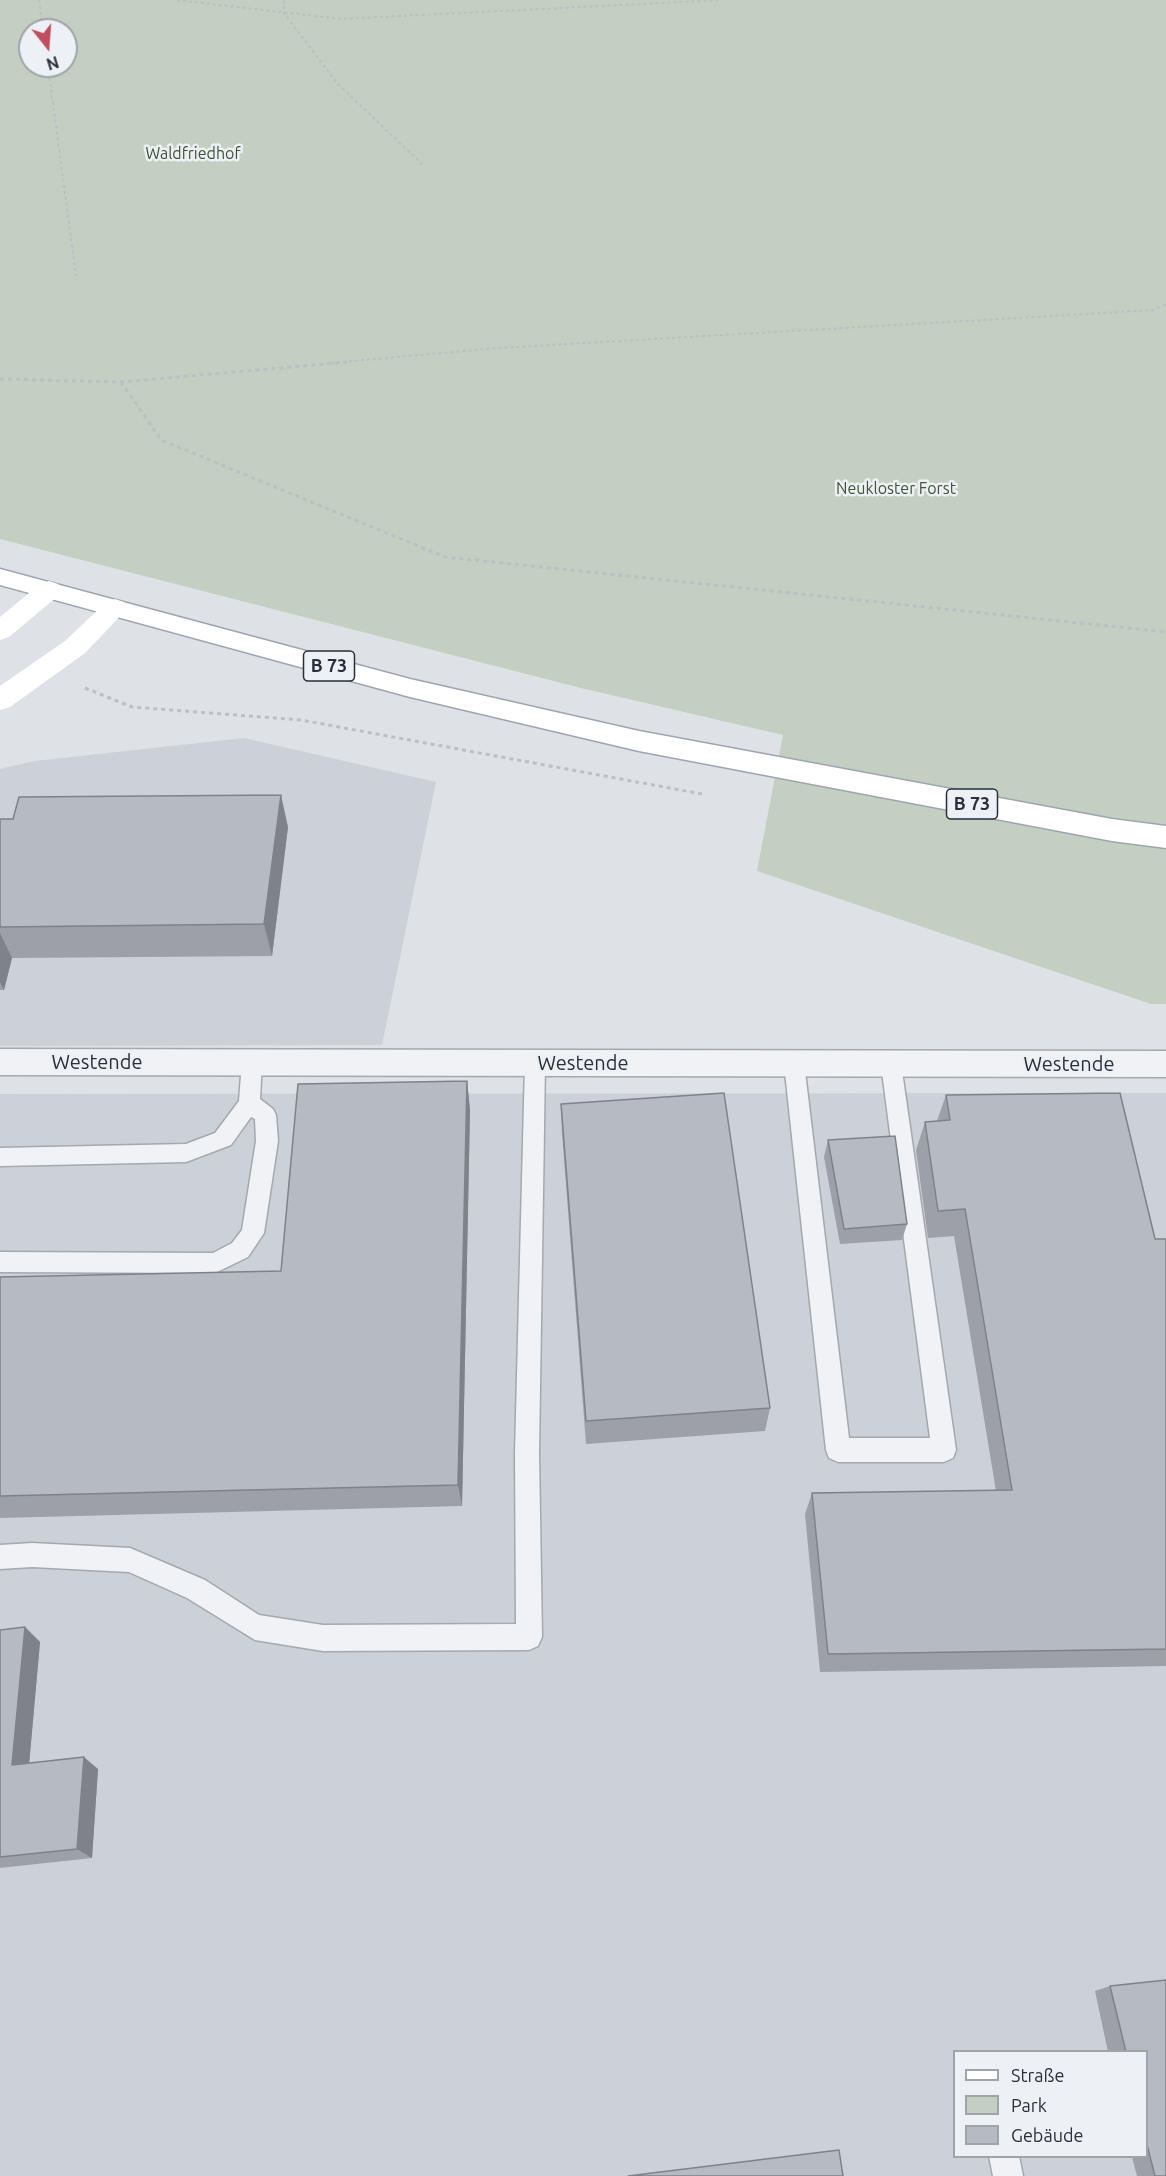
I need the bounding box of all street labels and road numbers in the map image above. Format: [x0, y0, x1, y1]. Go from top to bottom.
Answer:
road number: B 73 [304, 651, 354, 681]
road number: B 73 [946, 789, 998, 819]
street label: Westende [52, 1050, 142, 1074]
street label: Westende [538, 1051, 628, 1075]
street label: Westende [1024, 1052, 1114, 1076]

